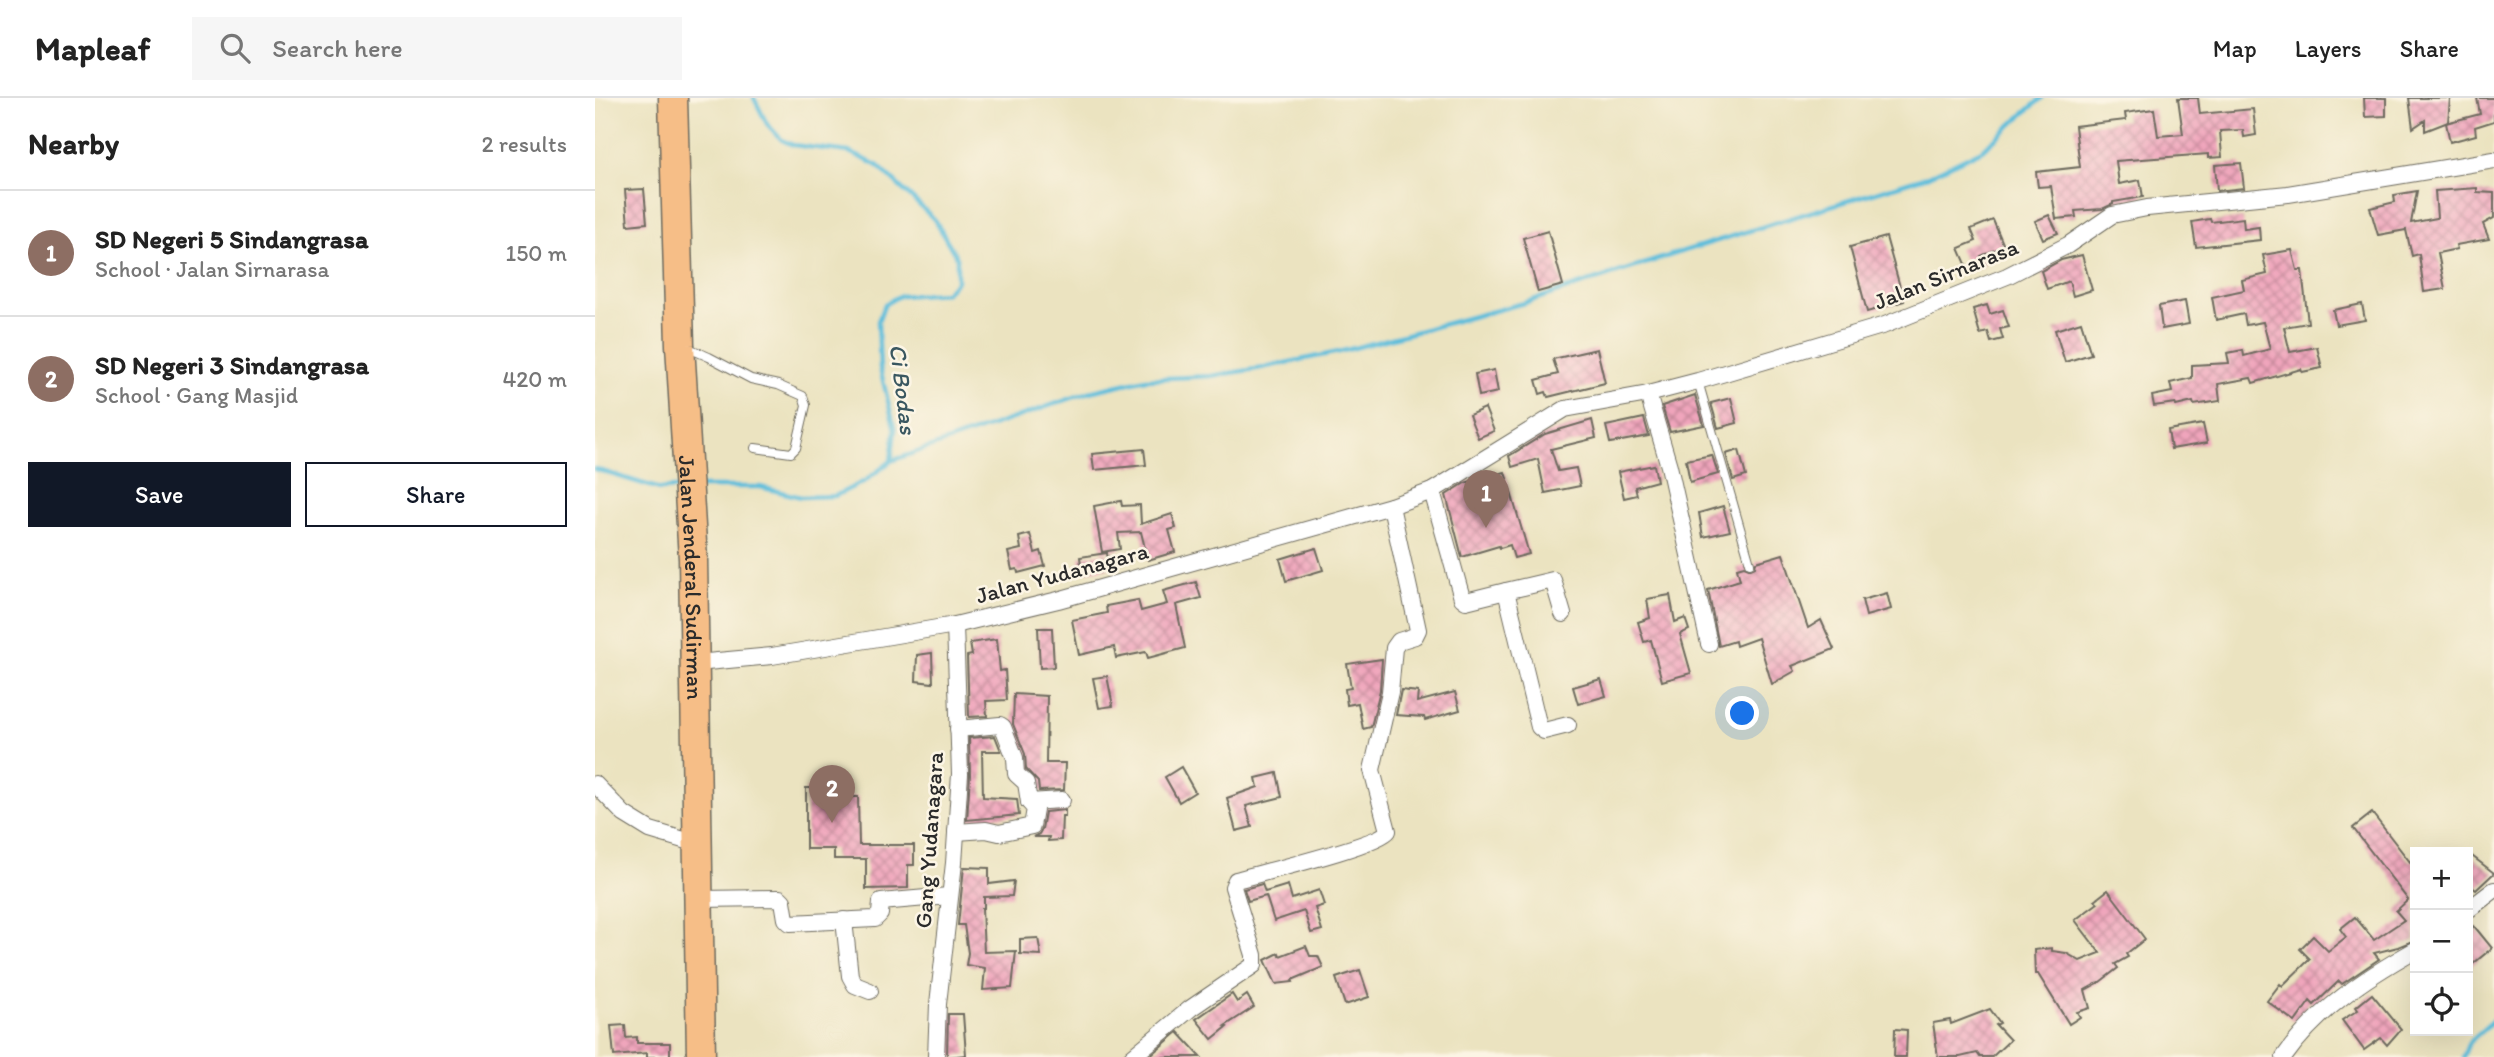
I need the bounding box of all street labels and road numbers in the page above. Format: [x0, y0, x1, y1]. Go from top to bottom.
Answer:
street label: Jalan Sirnarasa [1870, 232, 2022, 316]
street label: Jalan Jenderal Sudirman [673, 454, 709, 700]
street label: Jalan Yudanagara [973, 537, 1151, 609]
street label: Gang Yudanagara [909, 751, 949, 929]

